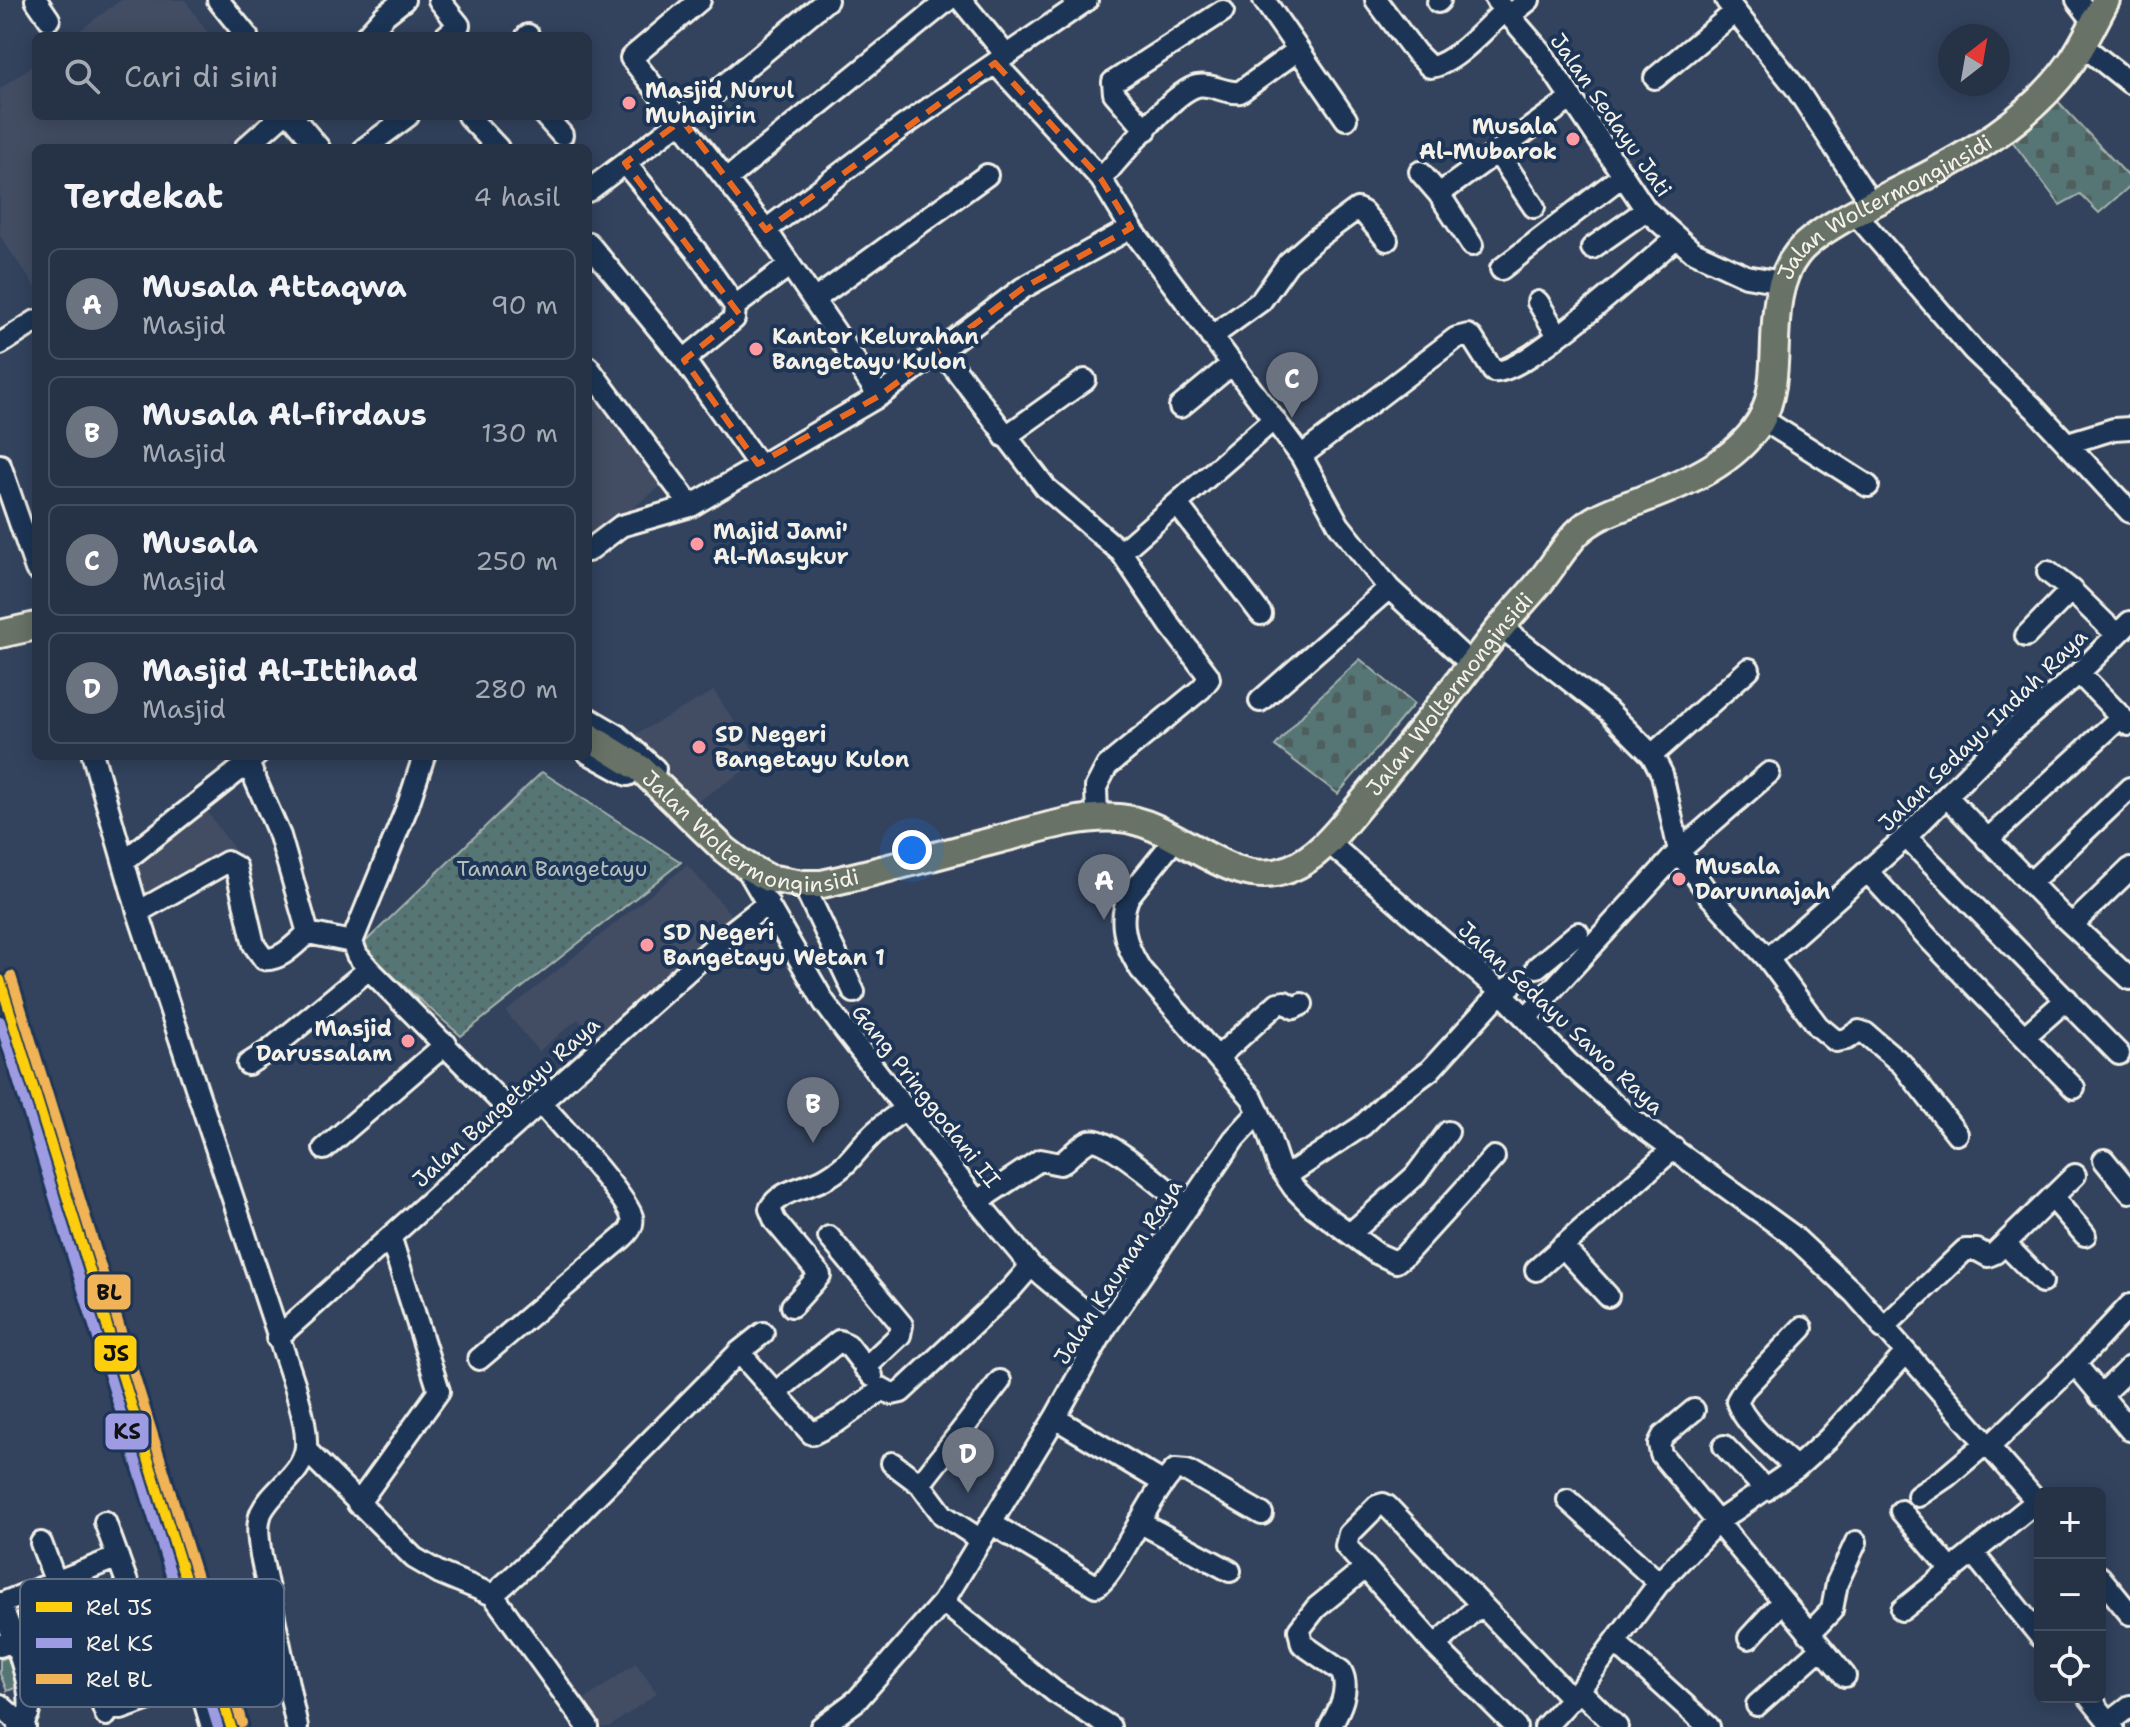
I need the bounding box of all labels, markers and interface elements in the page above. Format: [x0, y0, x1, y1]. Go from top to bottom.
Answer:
north arrow [1938, 24, 2010, 96]
street label: Jalan Sedayu Jati [1544, 27, 1678, 203]
search box [32, 32, 592, 120]
icon: search [60, 54, 104, 98]
text: Cari di sini [124, 56, 279, 97]
place label: Masjid Nurul Muhajirin [645, 76, 795, 130]
marker: Masjid Nurul Muhajirin [620, 94, 638, 112]
place label: Musala Al-Mubarok [1419, 112, 1557, 166]
street label: Jalan Woltermonginsidi [1770, 127, 1998, 284]
marker: Musala Al-Mubarok [1564, 130, 1582, 148]
text: Terdekat [64, 173, 223, 219]
text: 4 hasil [474, 179, 560, 214]
text: Musala Attaqwa [142, 266, 407, 307]
text: A [82, 287, 102, 322]
text: 90 m [491, 287, 558, 322]
text: Masjid [142, 307, 226, 342]
place label: Kantor Kelurahan Bangetayu Kulon [772, 322, 979, 376]
marker: Kantor Kelurahan Bangetayu Kulon [747, 340, 765, 358]
pin: C [1266, 352, 1318, 418]
text: Musala Al-firdaus [142, 394, 427, 435]
text: B [84, 415, 100, 450]
text: 130 m [481, 415, 558, 450]
text: Masjid [142, 435, 226, 470]
place label: Majid Jami' Al-Masykur [713, 517, 849, 571]
text: Musala [142, 522, 258, 563]
marker: Majid Jami' Al-Masykur [688, 535, 706, 553]
text: C [84, 543, 100, 578]
text: 250 m [475, 543, 558, 578]
text: Masjid [142, 563, 226, 598]
street label: Jalan Woltermonginsidi [1359, 586, 1539, 802]
street label: Jalan Sedayu Indah Raya [1872, 622, 2094, 838]
text: Masjid Al-Ittihad [142, 650, 418, 691]
text: D [83, 671, 101, 706]
text: 280 m [473, 671, 558, 706]
text: Masjid [142, 691, 226, 726]
place label: SD Negeri Bangetayu Kulon [715, 720, 910, 774]
marker: SD Negeri Bangetayu Kulon [690, 738, 708, 756]
street label: Jalan Woltermonginsidi [636, 764, 862, 899]
your location [892, 830, 932, 870]
place label: Musala Darunnajah [1695, 852, 1831, 906]
park label: Taman Bangetayu [457, 854, 647, 883]
pin: A [1078, 854, 1130, 920]
marker: Musala Darunnajah [1670, 870, 1688, 888]
street label: Jalan Sedayu Sawo Raya [1452, 915, 1670, 1121]
place label: SD Negeri Bangetayu Wetan 1 [663, 918, 885, 972]
marker: SD Negeri Bangetayu Wetan 1 [638, 936, 656, 954]
street label: Gang Pringgodani II [845, 998, 1007, 1194]
street label: Jalan Bangetayu Raya [406, 1010, 606, 1194]
place label: Masjid Darussalam [256, 1014, 392, 1068]
marker: Masjid Darussalam [399, 1032, 417, 1050]
pin: B [787, 1077, 839, 1143]
street label: Jalan Kauman Raya [1047, 1174, 1189, 1370]
line badge: BL [86, 1273, 132, 1311]
text: BL [96, 1278, 122, 1307]
line badge: JS [93, 1334, 138, 1373]
text: JS [103, 1339, 129, 1368]
line badge: KS [104, 1412, 150, 1451]
text: KS [113, 1417, 141, 1446]
pin: D [942, 1427, 994, 1493]
map controls [2034, 1487, 2106, 1703]
button: + [2034, 1487, 2106, 1559]
button: − [2034, 1559, 2106, 1631]
legend [20, 1579, 284, 1707]
text: Rel JS [86, 1593, 152, 1622]
text: Rel KS [86, 1629, 153, 1658]
button: locate [2034, 1631, 2106, 1703]
text: Rel BL [86, 1665, 152, 1694]

